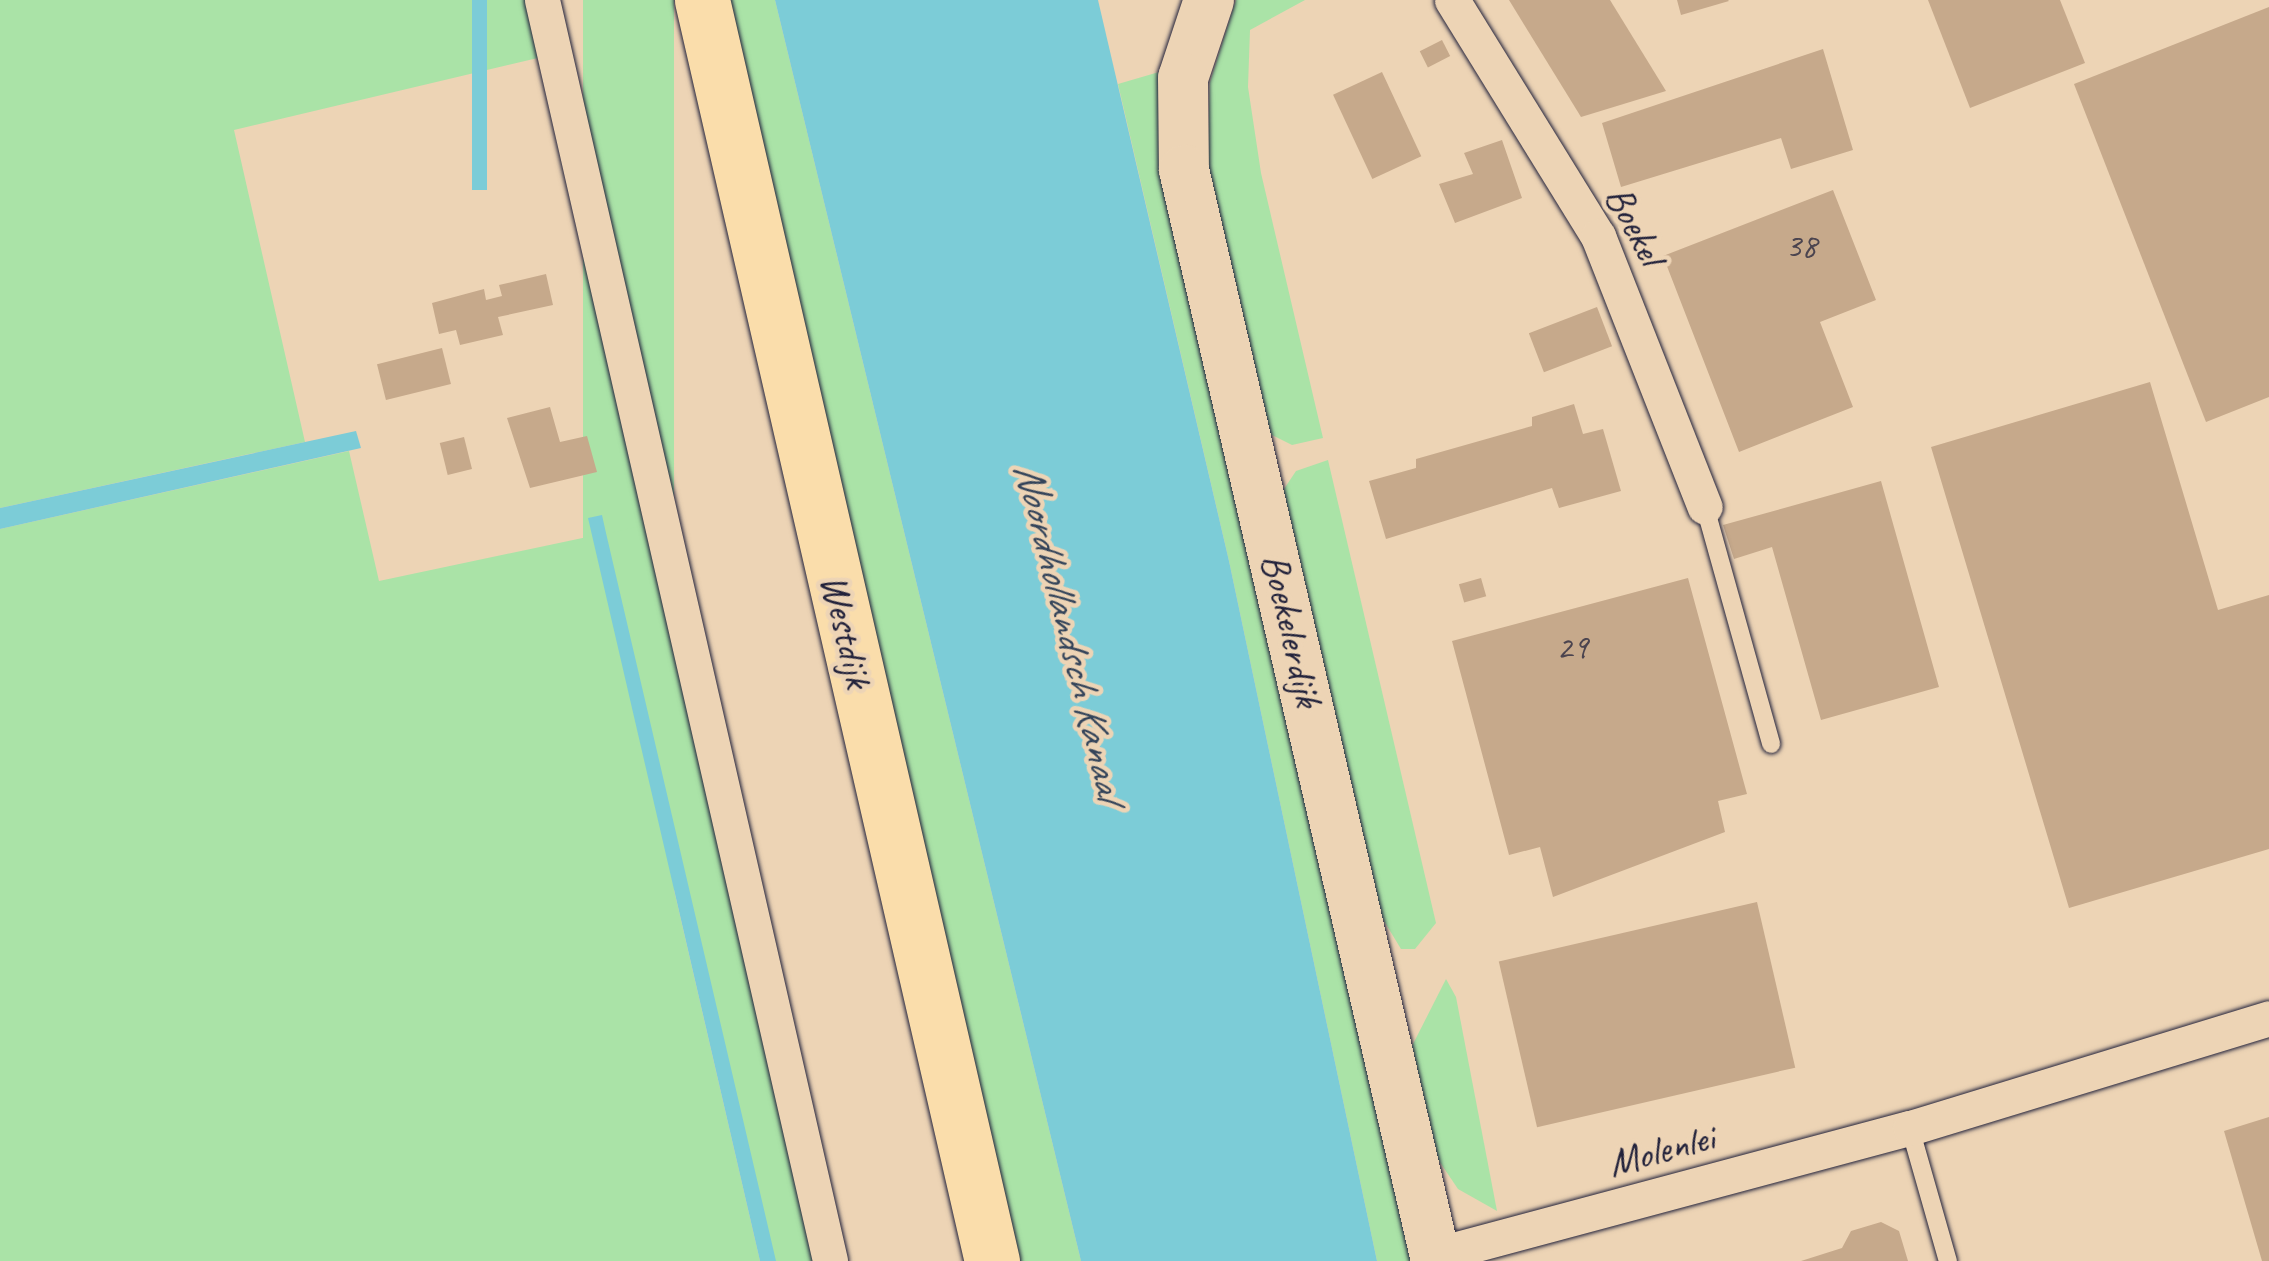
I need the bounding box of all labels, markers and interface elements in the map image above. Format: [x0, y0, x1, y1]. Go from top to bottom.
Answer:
street label: Boekel [1595, 177, 1675, 273]
house number: 38 [1785, 225, 1817, 267]
water label: Noordhollandsch Kanaal [1003, 457, 1135, 805]
street label: Boekelerdijk [1251, 549, 1333, 711]
street label: Westdijk [811, 570, 883, 692]
house number: 29 [1556, 626, 1588, 668]
street label: Molenlei [1603, 1113, 1719, 1187]

